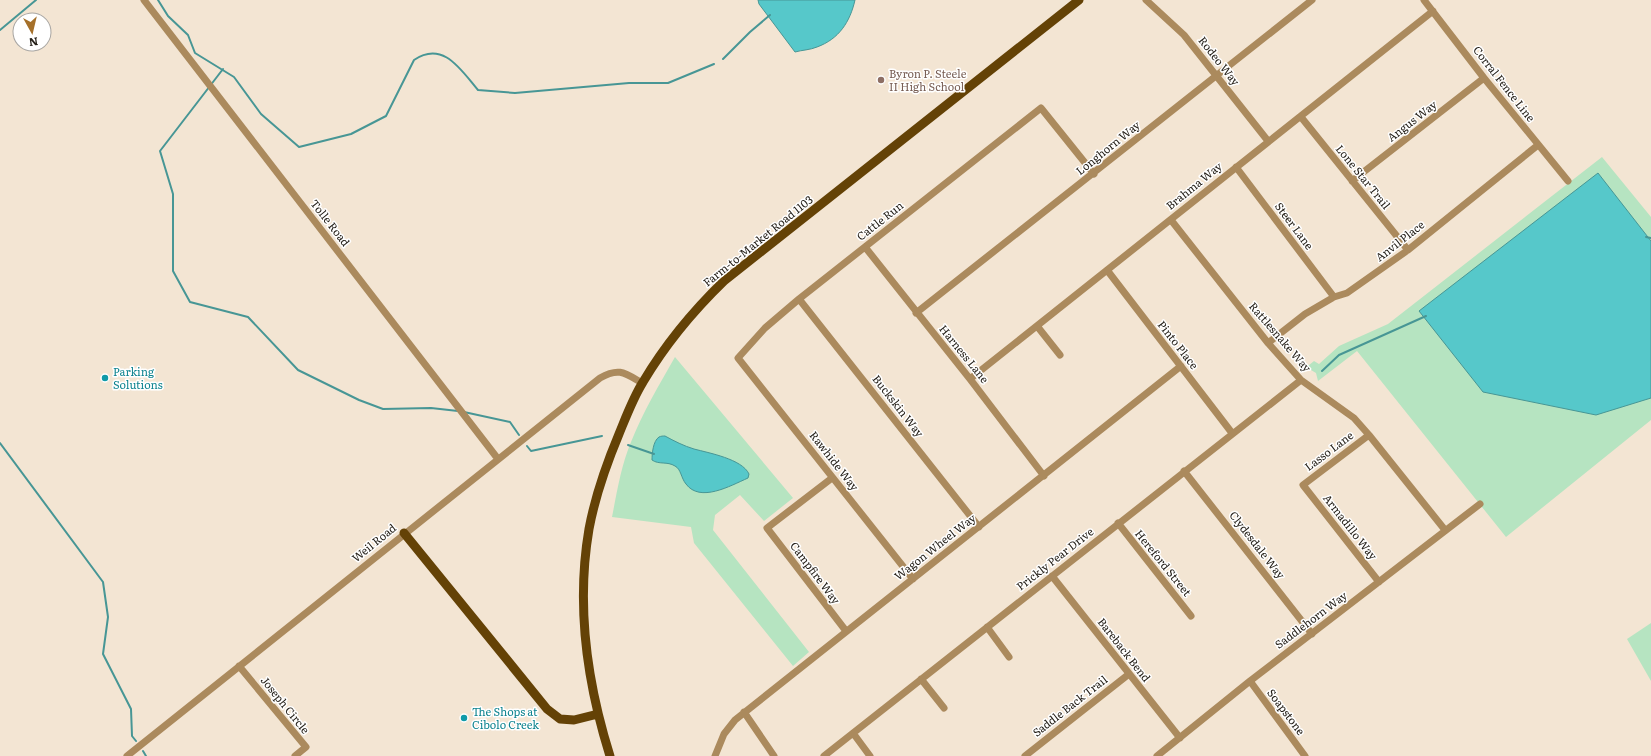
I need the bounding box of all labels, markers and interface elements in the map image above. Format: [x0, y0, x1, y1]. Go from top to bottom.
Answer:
north arrow [12, 12, 52, 52]
street label: Rodeo Way [1195, 32, 1245, 89]
text: N [28, 34, 39, 51]
street label: Corral Fence Line [1470, 42, 1540, 125]
place label: Byron P. Steele II High School [889, 65, 967, 94]
marker: Byron P. Steele II High School [876, 75, 886, 85]
street label: Angus Way [1383, 95, 1440, 145]
street label: Longhorn Way [1072, 116, 1143, 178]
street label: Lone Star Trail [1333, 141, 1395, 212]
street label: Brahma Way [1162, 157, 1225, 213]
street label: Farm-to-Market Road 1103 [699, 191, 816, 290]
street label: Tolle Road [307, 196, 354, 249]
street label: Cattle Run [853, 197, 906, 244]
street label: Steer Lane [1272, 198, 1318, 253]
street label: Anvil Place [1372, 216, 1427, 264]
street label: Rattlesnake Way [1246, 298, 1316, 375]
street label: Pinto Place [1155, 317, 1203, 372]
street label: Harness Lane [936, 321, 993, 386]
place label: Parking Solutions [113, 363, 163, 392]
street label: Buckskin Way [869, 371, 928, 440]
marker: Parking Solutions [100, 373, 110, 383]
street label: Lasso Lane [1301, 426, 1356, 474]
street label: Rawhide Way [806, 427, 864, 494]
street label: Armadillo Way [1320, 490, 1382, 563]
street label: Clydesdale Way [1226, 507, 1290, 582]
street label: Wagon Wheel Way [890, 509, 979, 583]
street label: Weil Road [348, 519, 399, 565]
street label: Prickly Pear Drive [1012, 523, 1097, 593]
street label: Hereford Street [1132, 526, 1196, 600]
street label: Campfire Way [787, 538, 845, 607]
street label: Saddlehorn Way [1271, 586, 1350, 652]
street label: Bareback Bend [1095, 614, 1155, 685]
street label: Saddle Back Trail [1029, 671, 1110, 740]
street label: Joseph Circle [258, 672, 314, 737]
street label: Soapstone [1264, 685, 1310, 738]
place label: The Shops at Cibolo Creek [472, 703, 539, 732]
marker: The Shops at Cibolo Creek [459, 713, 469, 723]

